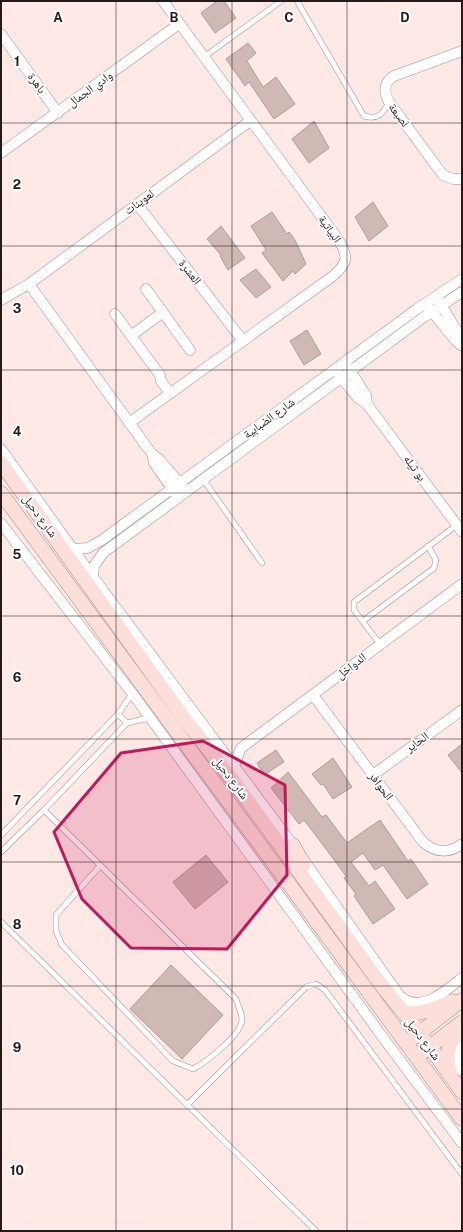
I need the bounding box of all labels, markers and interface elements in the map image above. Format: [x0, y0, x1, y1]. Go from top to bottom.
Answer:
text: A [53, 10, 63, 25]
text: B [170, 10, 179, 25]
text: C [284, 10, 294, 25]
text: D [400, 10, 410, 25]
text: 1 [14, 54, 20, 69]
street label: وادي الجمال [65, 68, 117, 112]
street label: باهرة [25, 70, 49, 96]
street label: لصبعة [385, 100, 412, 130]
text: 2 [13, 177, 21, 192]
street label: لعوينات [122, 187, 157, 218]
street label: البياتية [315, 213, 344, 246]
street label: العشرة [176, 257, 204, 287]
text: 3 [13, 301, 22, 316]
street label: شارع الضبابية [241, 395, 298, 442]
text: 4 [13, 424, 22, 439]
street label: بو ثيله [401, 452, 429, 484]
street label: شارع دحيل [19, 492, 60, 541]
text: 5 [13, 547, 22, 562]
street label: الدواخل [333, 650, 369, 682]
text: 6 [13, 670, 22, 685]
street label: الحاير [402, 729, 432, 756]
street label: شارع دحيل [210, 754, 252, 803]
street label: الحوافر [365, 768, 396, 803]
text: 7 [13, 793, 21, 808]
text: 8 [13, 917, 22, 932]
street label: شارع دحيل [402, 1015, 444, 1064]
text: 9 [13, 1040, 21, 1055]
text: 10 [10, 1163, 24, 1178]

